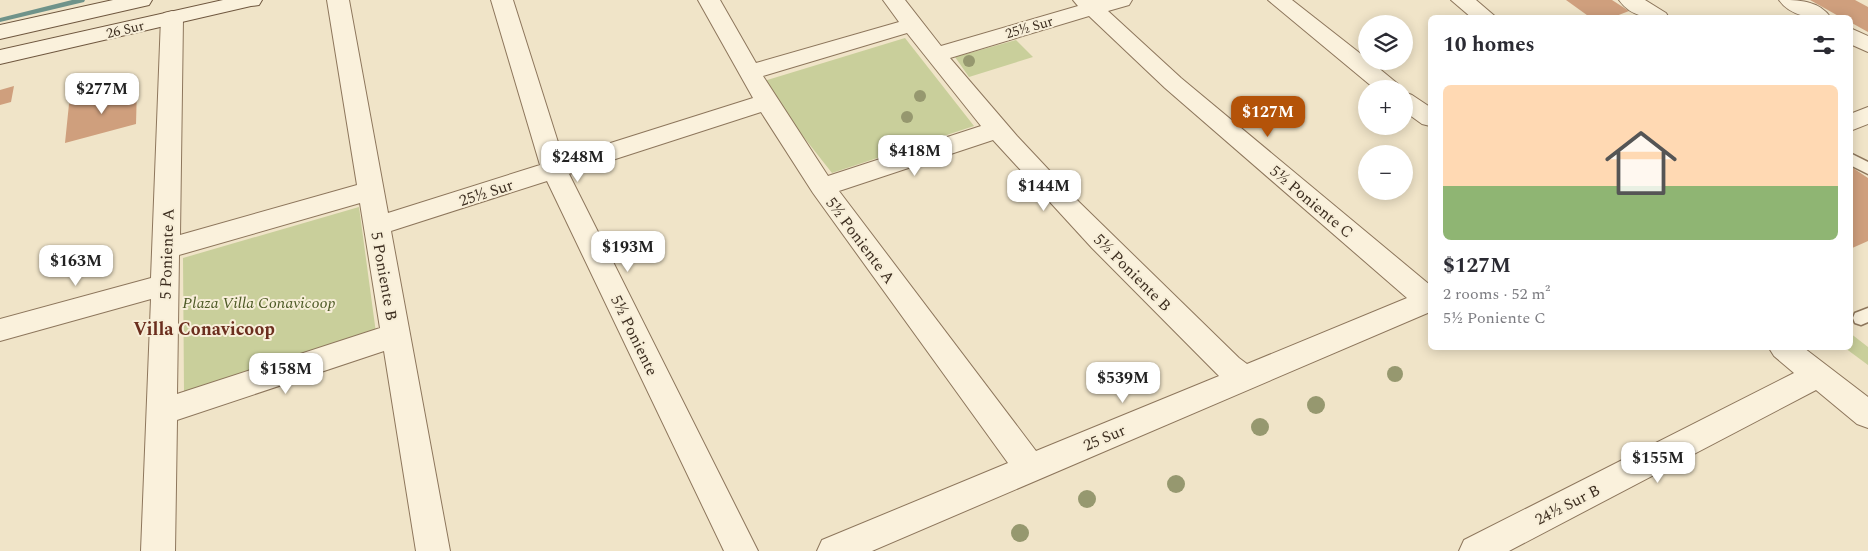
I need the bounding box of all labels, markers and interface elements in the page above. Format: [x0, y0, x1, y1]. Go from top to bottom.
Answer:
street label: 25½ Sur [1003, 11, 1056, 44]
street label: 26 Sur [104, 15, 147, 44]
map controls [1358, 15, 1413, 200]
button: layers [1358, 15, 1413, 70]
text: 10 homes [1443, 29, 1535, 61]
icon: filters [1810, 31, 1838, 59]
pin: $277M [67, 72, 137, 115]
text: $277M [76, 77, 128, 101]
button: + [1358, 80, 1413, 135]
pin: $127M [1233, 96, 1303, 138]
text: $127M [1242, 100, 1294, 124]
icon: home [1596, 118, 1686, 208]
pin: $418M [880, 134, 950, 177]
text: $418M [889, 139, 941, 163]
pin: $248M [543, 140, 613, 183]
text: $248M [552, 145, 604, 169]
button: − [1358, 145, 1413, 200]
street label: 5½ Poniente C [1264, 160, 1358, 244]
pin: $144M [1009, 170, 1079, 212]
street label: 25½ Sur [456, 173, 517, 213]
text: $144M [1018, 174, 1070, 198]
street label: 5½ Poniente A [820, 192, 901, 289]
street label: 5 Poniente A [153, 208, 181, 300]
street label: 5½ Poniente B [1088, 228, 1177, 317]
street label: 5 Poniente B [364, 230, 404, 322]
pin: $193M [593, 230, 663, 273]
text: $193M [602, 235, 654, 259]
pin: $163M [41, 244, 111, 287]
text: $163M [50, 249, 102, 273]
text: $127M [1443, 250, 1511, 282]
text: 2 rooms · 52 m² [1443, 282, 1550, 306]
park label: Plaza Villa Conavicoop [182, 291, 336, 315]
street label: 5½ Poniente [604, 291, 664, 380]
text: 5½ Poniente C [1443, 306, 1546, 330]
district label: Villa Conavicoop [133, 316, 275, 343]
pin: $158M [251, 352, 321, 395]
text: $158M [260, 357, 312, 381]
pin: $539M [1088, 362, 1158, 404]
text: $539M [1097, 366, 1149, 390]
street label: 25 Sur [1080, 418, 1129, 458]
pin: $155M [1623, 442, 1693, 484]
text: $155M [1632, 446, 1684, 470]
street label: 24½ Sur B [1531, 478, 1604, 532]

